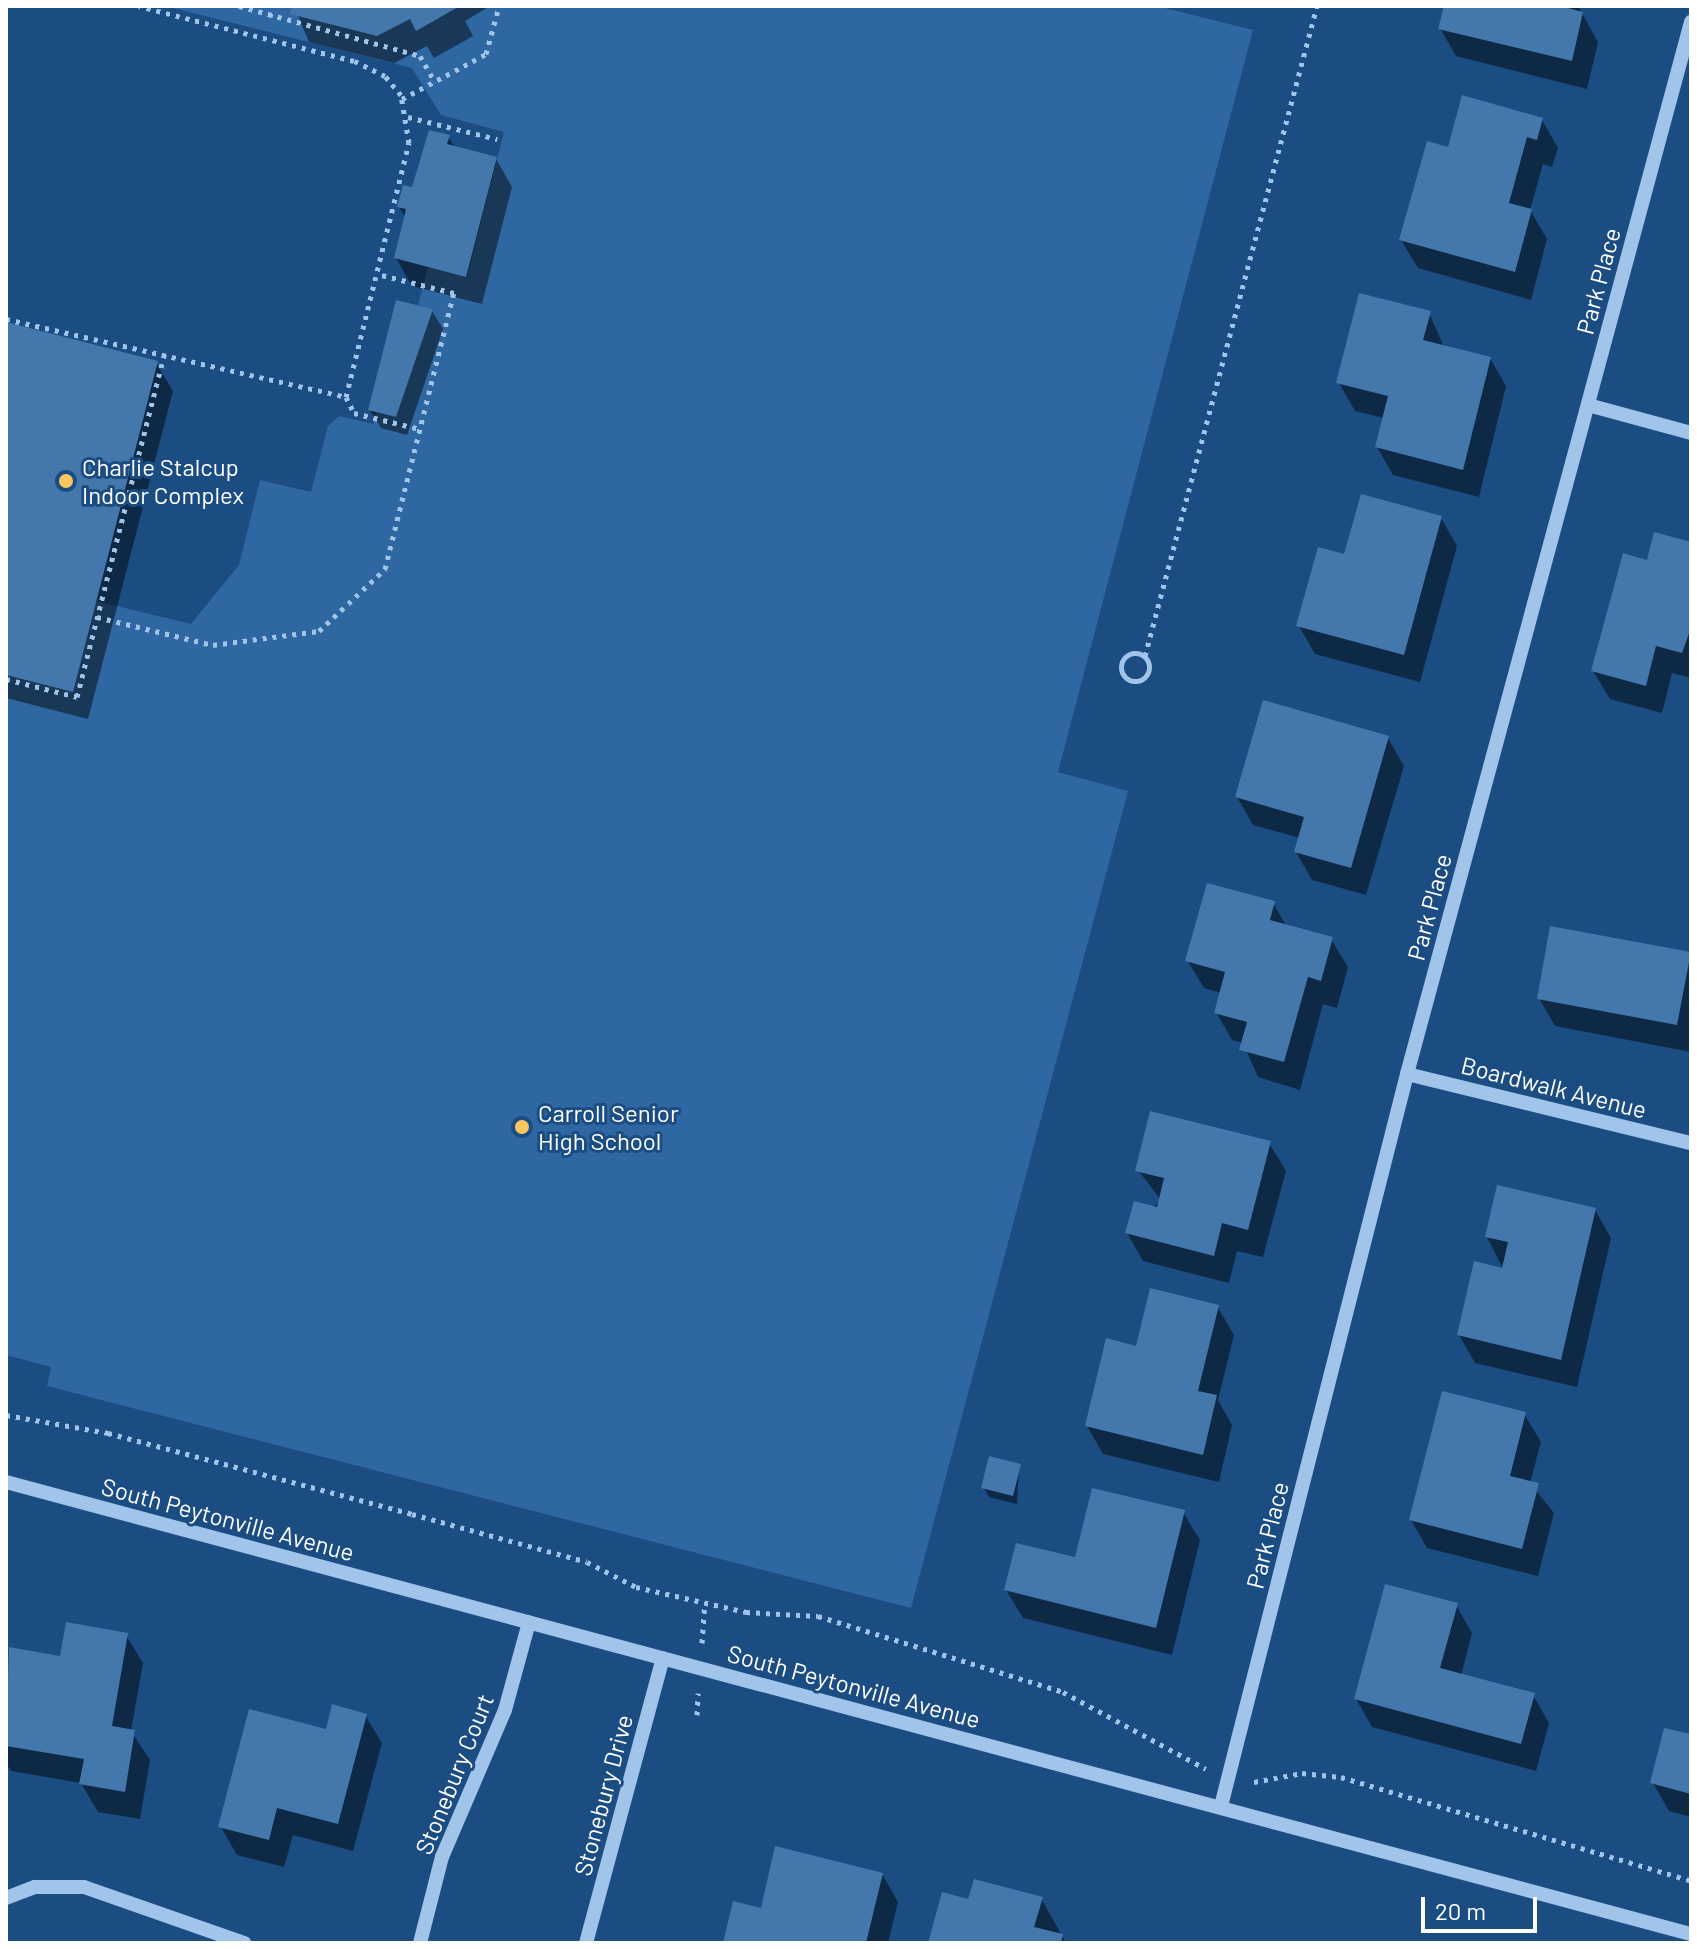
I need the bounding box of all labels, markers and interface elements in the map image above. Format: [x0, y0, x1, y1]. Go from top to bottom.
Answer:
street label: Park Place [1570, 225, 1626, 337]
place label: Charlie Stalcup Indoor Complex [82, 453, 244, 509]
marker: Charlie Stalcup Indoor Complex [57, 472, 75, 490]
street label: Park Place [1401, 851, 1457, 963]
street label: Boardwalk Avenue [1458, 1050, 1650, 1124]
place label: Carroll Senior High School [538, 1099, 679, 1155]
marker: Carroll Senior High School [513, 1118, 531, 1136]
street label: South Peytonville Avenue [99, 1471, 357, 1567]
street label: Park Place [1240, 1479, 1294, 1591]
street label: South Peytonville Avenue [725, 1638, 983, 1734]
street label: Stonebury Court [409, 1690, 499, 1858]
street label: Stonebury Drive [568, 1711, 638, 1879]
scale bar [1425, 1881, 1541, 1931]
text: 20 m [1435, 1896, 1486, 1925]

